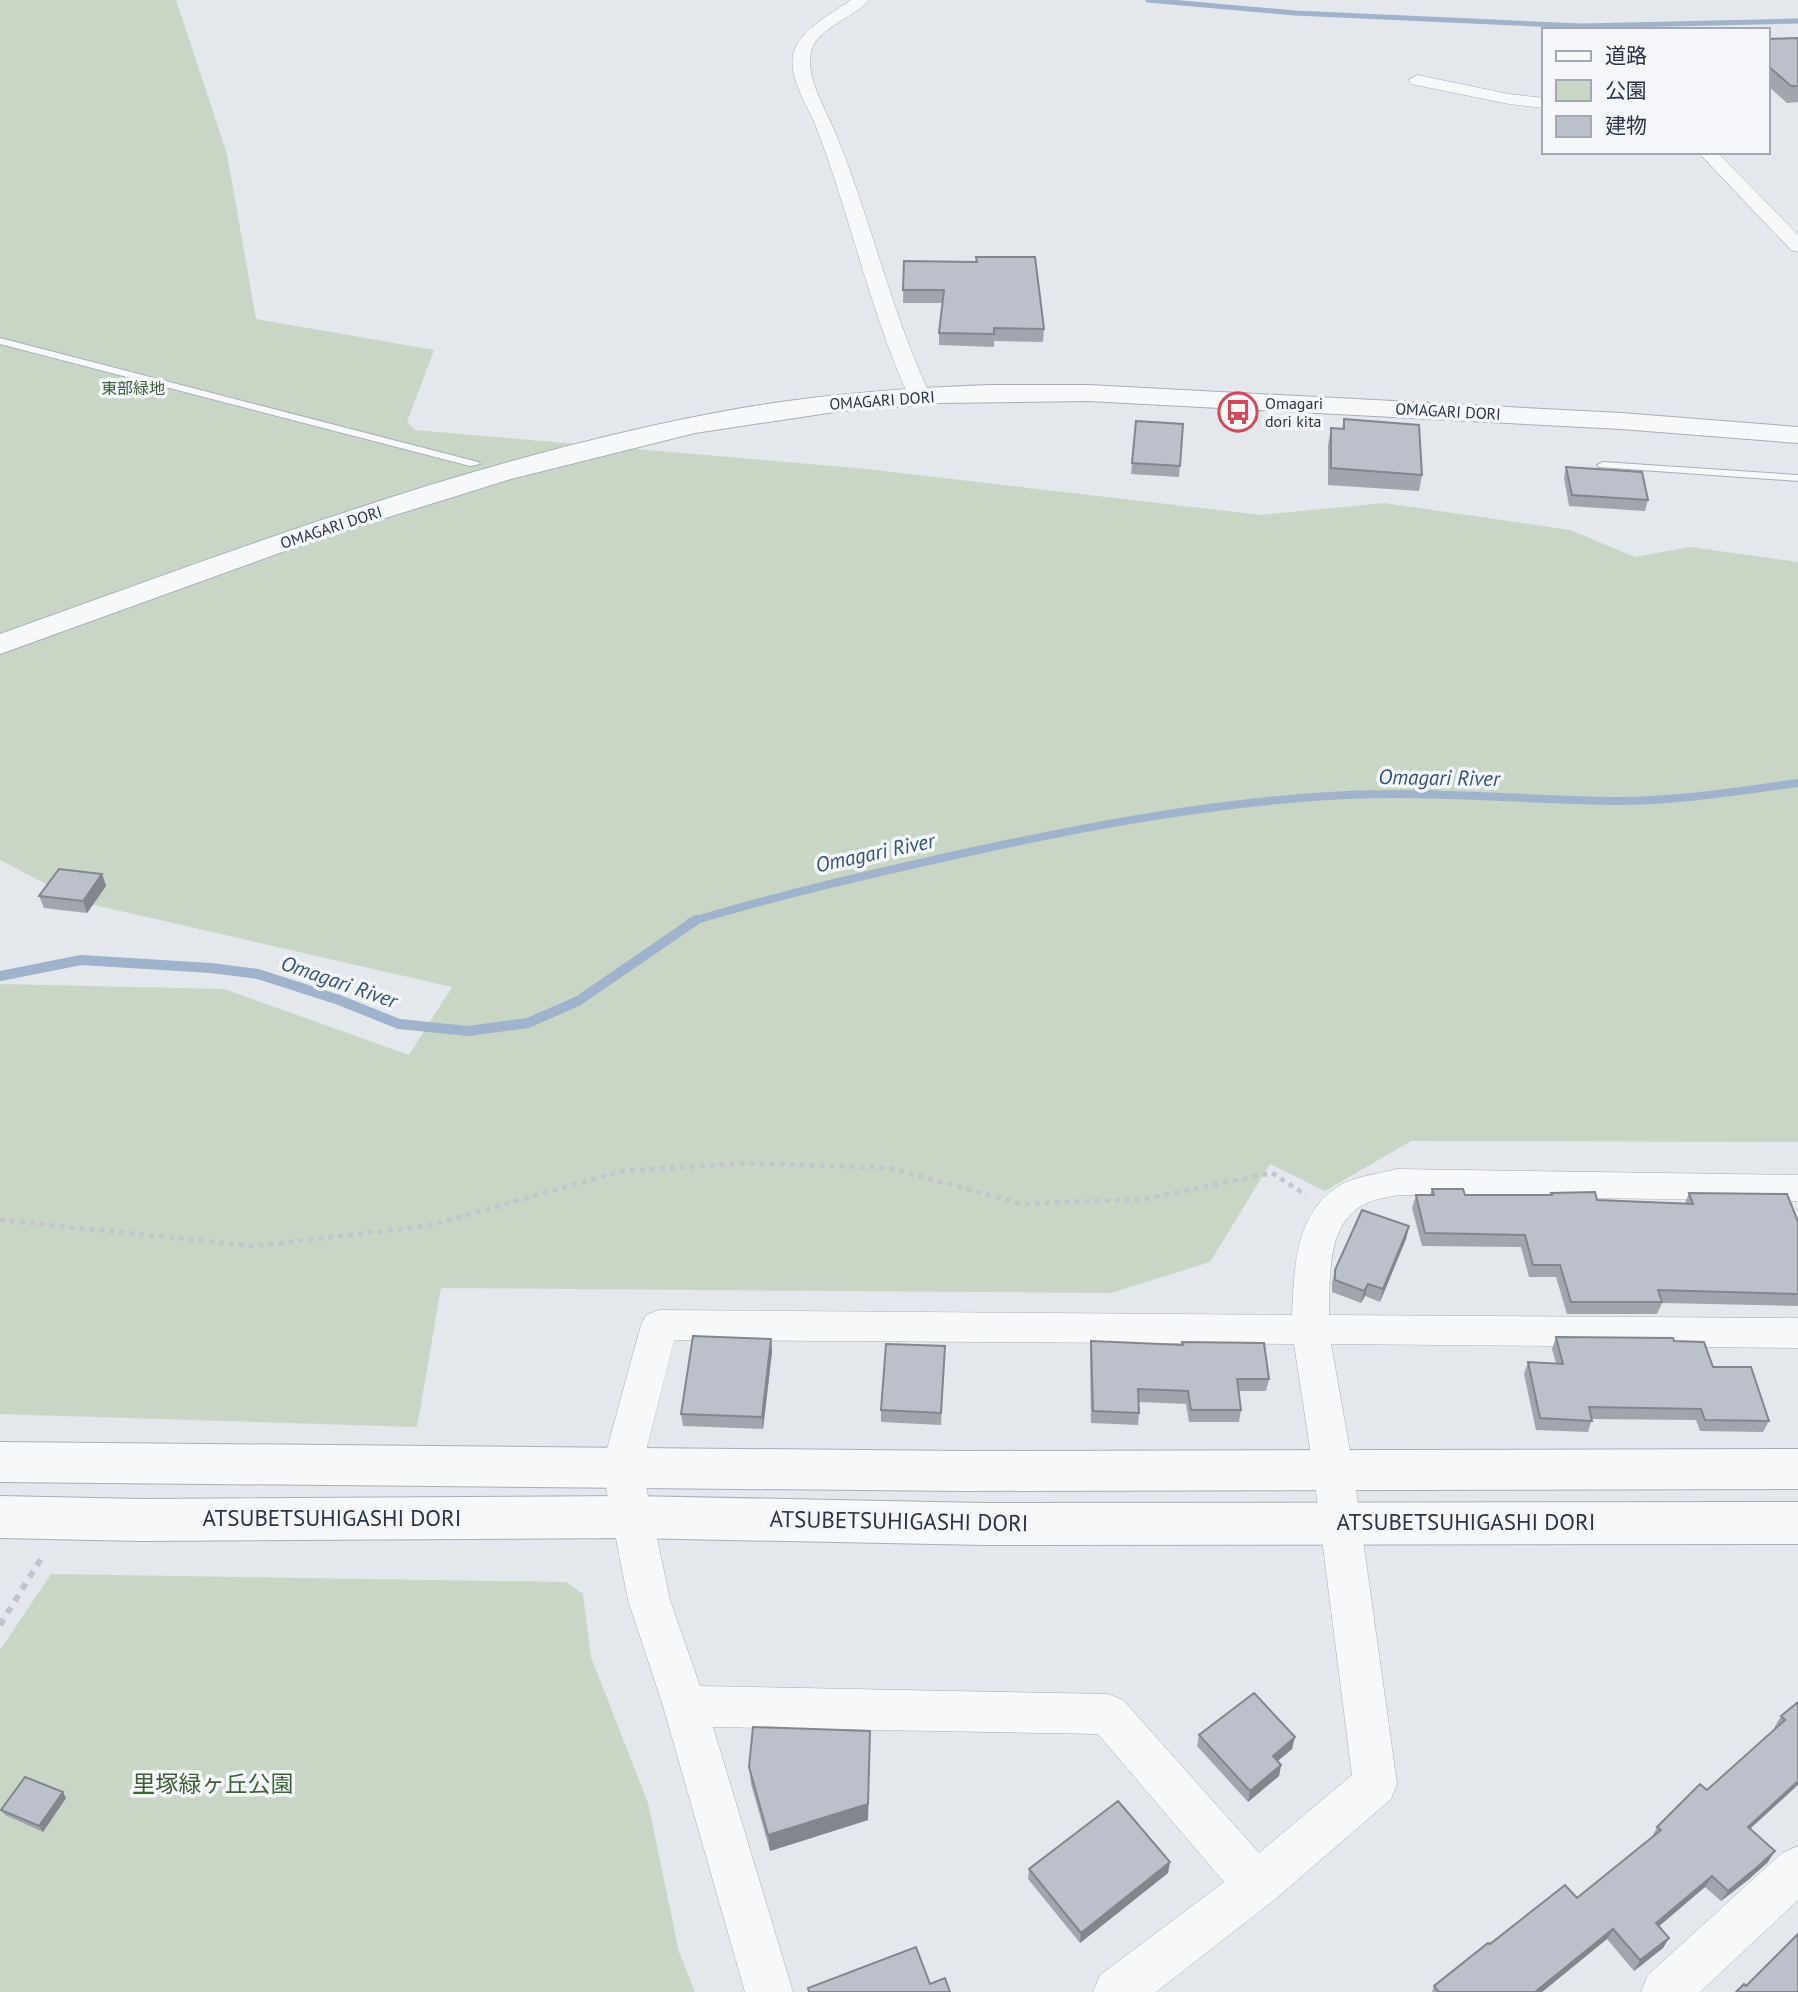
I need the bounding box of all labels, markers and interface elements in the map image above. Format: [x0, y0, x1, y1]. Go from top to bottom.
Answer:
legend [1542, 28, 1770, 154]
text: 道路 [1605, 42, 1647, 69]
text: 公園 [1605, 77, 1647, 104]
text: 建物 [1605, 112, 1647, 139]
park label: 東部緑地 [101, 378, 165, 398]
street label: OMAGARI DORI [829, 386, 935, 414]
bus stop icon: Omagari dori kita [1217, 391, 1259, 433]
place label: Omagari dori kita [1265, 393, 1323, 431]
street label: OMAGARI DORI [1395, 398, 1501, 424]
street label: OMAGARI DORI [278, 501, 384, 553]
water label: Omagari River [1378, 763, 1502, 792]
water label: Omagari River [813, 826, 939, 878]
water label: Omagari River [277, 949, 403, 1015]
street label: ATSUBETSUHIGASHI DORI [203, 1503, 461, 1532]
street label: ATSUBETSUHIGASHI DORI [769, 1504, 1029, 1537]
street label: ATSUBETSUHIGASHI DORI [1337, 1507, 1595, 1536]
park label: 里塚緑ヶ丘公園 [133, 1769, 294, 1798]

